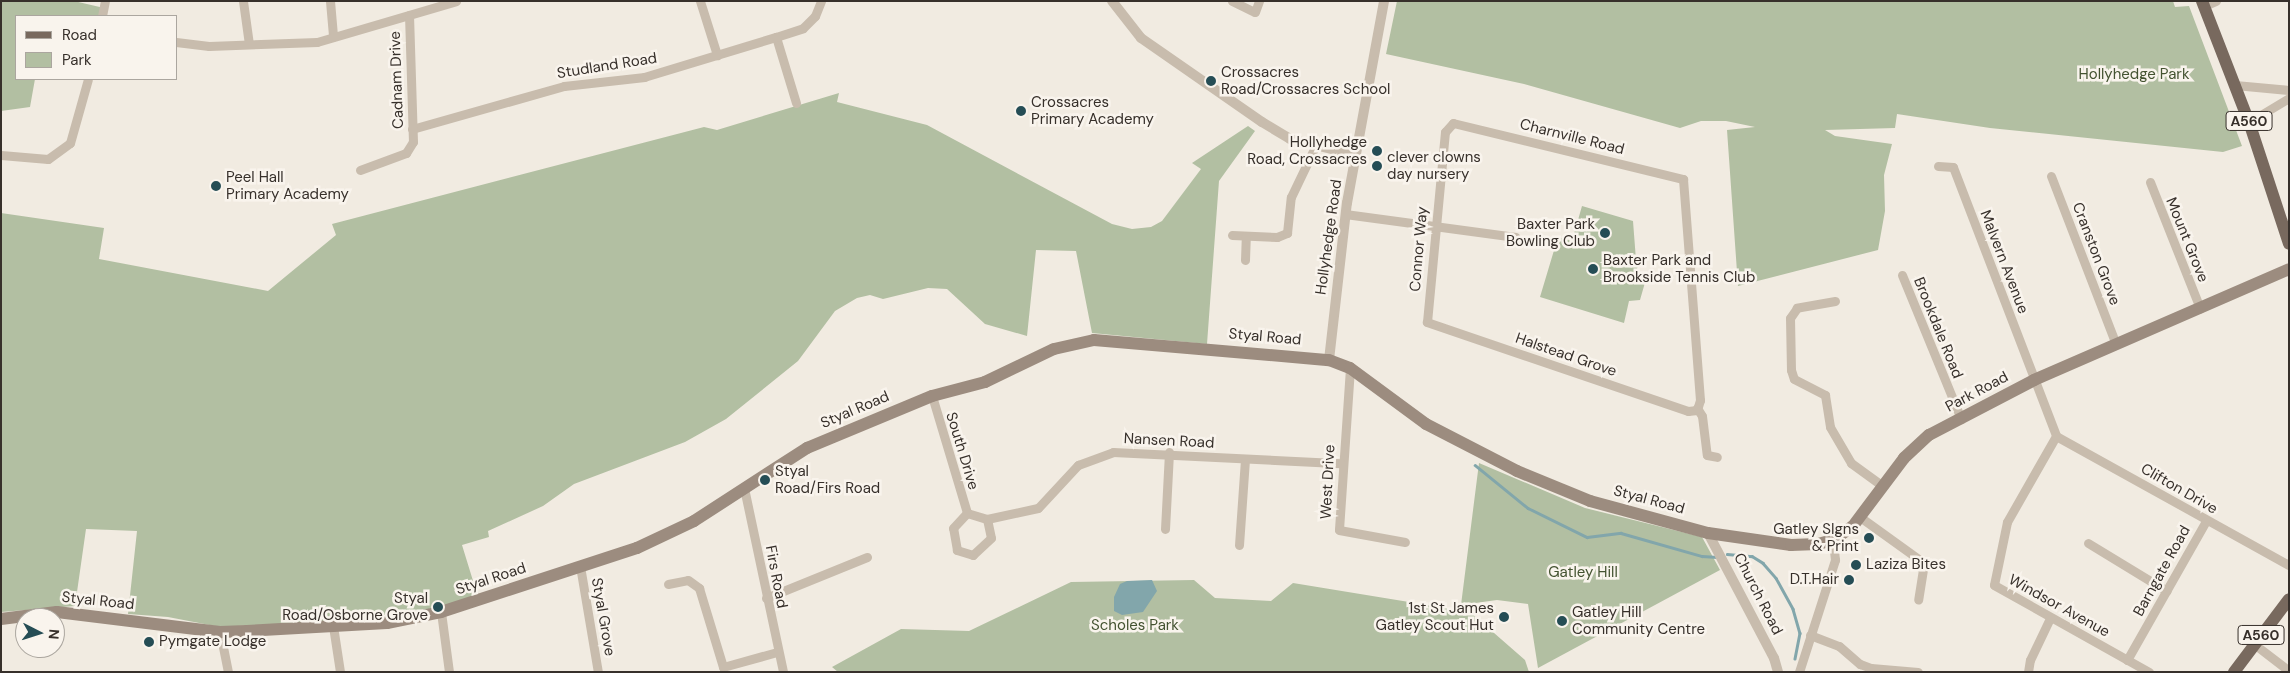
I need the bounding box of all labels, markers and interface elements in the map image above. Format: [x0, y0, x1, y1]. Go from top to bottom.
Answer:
legend [15, 15, 178, 80]
text: Road [62, 25, 97, 45]
street label: Cadnam Drive [386, 31, 408, 129]
street label: Studland Road [556, 49, 658, 83]
text: Park [62, 50, 92, 70]
place label: Crossacres Road/Crossacres School [1221, 63, 1390, 98]
park label: Hollyhedge Park [2079, 66, 2189, 84]
marker: Crossacres Road/Crossacres School [1205, 75, 1217, 87]
place label: Crossacres Primary Academy [1031, 93, 1154, 128]
marker: Crossacres Primary Academy [1015, 105, 1027, 117]
road number: A560 [2225, 110, 2273, 132]
street label: Charnville Road [1518, 115, 1626, 159]
place label: Hollyhedge Road, Crossacres [1247, 133, 1367, 168]
marker: Hollyhedge Road, Crossacres [1371, 145, 1383, 157]
place label: clever clowns day nursery [1387, 148, 1481, 183]
marker: clever clowns day nursery [1371, 160, 1383, 172]
place label: Peel Hall Primary Academy [226, 168, 349, 203]
street label: Hollyhedge Road [1312, 178, 1346, 296]
marker: Peel Hall Primary Academy [210, 180, 222, 192]
street label: Mount Grove [2162, 195, 2212, 285]
street label: Cranston Grove [2068, 200, 2124, 308]
street label: Connor Way [1406, 206, 1432, 292]
street label: Malvern Avenue [1976, 208, 2032, 316]
place label: Baxter Park Bowling Club [1506, 215, 1595, 250]
marker: Baxter Park Bowling Club [1599, 227, 1611, 239]
place label: Baxter Park and Brookside Tennis Club [1603, 251, 1755, 286]
marker: Baxter Park and Brookside Tennis Club [1587, 263, 1599, 275]
street label: Brookdale Road [1910, 275, 1966, 381]
street label: Styal Road [1228, 325, 1302, 349]
street label: Halstead Grove [1513, 329, 1619, 381]
street label: Park Road [1943, 368, 2011, 416]
street label: Styal Road [818, 387, 892, 433]
street label: South Drive [942, 410, 982, 492]
street label: Nansen Road [1123, 430, 1215, 452]
street label: West Drive [1317, 444, 1339, 520]
street label: Clifton Drive [2137, 460, 2221, 518]
place label: Styal Road/Firs Road [775, 462, 880, 497]
marker: Styal Road/Firs Road [759, 474, 771, 486]
street label: Styal Road [1611, 482, 1687, 518]
place label: Gatley SIgns & Print [1773, 520, 1859, 555]
street label: Barngate Road [2130, 523, 2194, 619]
marker: Gatley SIgns & Print [1863, 532, 1875, 544]
street label: Firs Road [761, 544, 791, 610]
street label: Church Road [1730, 550, 1786, 638]
place label: Laziza Bites [1866, 556, 1946, 574]
street label: Styal Road [454, 559, 528, 599]
marker: Laziza Bites [1850, 559, 1862, 571]
park label: Gatley Hill [1548, 564, 1618, 582]
place label: D.T.Hair [1790, 571, 1839, 589]
street label: Windsor Avenue [2005, 571, 2113, 641]
marker: D.T.Hair [1843, 574, 1855, 586]
street label: Styal Grove [587, 576, 619, 658]
street label: Styal Road [61, 588, 135, 614]
place label: Styal Road/Osborne Grove [282, 589, 428, 624]
place label: 1st St James Gatley Scout Hut [1376, 599, 1494, 634]
marker: Styal Road/Osborne Grove [432, 601, 444, 613]
place label: Gatley Hill Community Centre [1572, 603, 1705, 638]
north arrow [15, 608, 65, 658]
marker: 1st St James Gatley Scout Hut [1498, 611, 1510, 623]
marker: Gatley Hill Community Centre [1556, 615, 1568, 627]
park label: Scholes Park [1091, 617, 1179, 635]
road number: A560 [2237, 624, 2285, 646]
text: N [45, 628, 63, 640]
place label: Pymgate Lodge [159, 633, 266, 651]
marker: Pymgate Lodge [143, 636, 155, 648]

